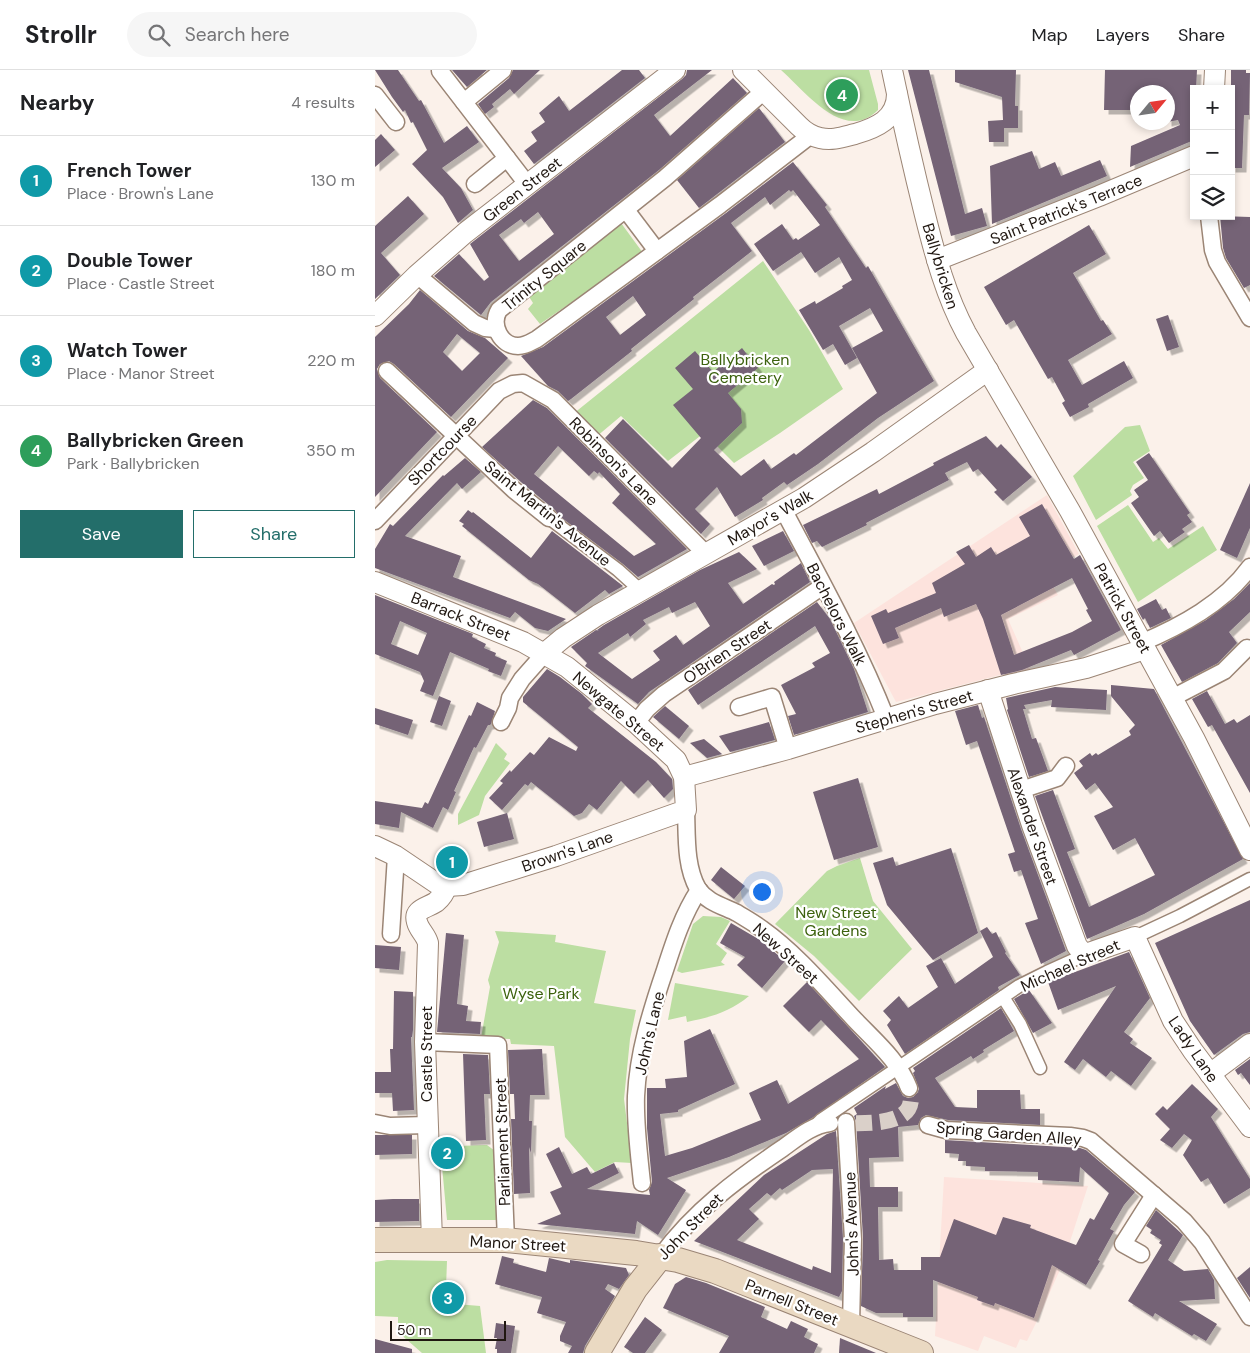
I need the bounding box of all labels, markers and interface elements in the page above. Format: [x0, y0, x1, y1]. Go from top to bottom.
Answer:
search box [127, 12, 477, 57]
text: Strollr [25, 19, 97, 50]
icon: search [145, 21, 173, 49]
text: Search here [185, 22, 290, 47]
text: Map [1032, 23, 1068, 47]
text: Layers [1096, 23, 1150, 47]
text: Share [1178, 23, 1225, 47]
pin: 4 [826, 76, 858, 114]
north arrow [1130, 85, 1175, 130]
map controls [1190, 85, 1235, 220]
button: + [1190, 85, 1235, 130]
text: Nearby [20, 89, 94, 117]
text: 4 results [291, 92, 355, 113]
button: − [1190, 130, 1235, 175]
street label: Green Street [479, 152, 566, 227]
text: French Tower [67, 158, 191, 183]
street label: Saint Patrick's Terrace [987, 169, 1145, 250]
text: 1 [33, 170, 39, 191]
text: 130 m [311, 170, 355, 191]
button: layers [1190, 175, 1235, 220]
text: Place · Brown's Lane [67, 183, 214, 204]
street label: Ballybricken [917, 220, 964, 312]
street label: Trinity Square [498, 235, 591, 316]
text: Double Tower [67, 248, 193, 273]
text: 2 [31, 260, 41, 281]
text: 180 m [311, 260, 355, 281]
text: Place · Castle Street [67, 273, 215, 294]
text: Watch Tower [67, 338, 187, 363]
park label: Ballybricken Cemetery [700, 349, 790, 388]
text: 3 [31, 350, 41, 371]
text: 220 m [307, 350, 355, 371]
text: Place · Manor Street [67, 363, 215, 384]
street label: Shortcourse [403, 410, 481, 490]
street label: Robinson's Lane [565, 412, 663, 510]
text: Ballybricken Green [67, 428, 244, 453]
text: 4 [31, 440, 41, 461]
text: 350 m [306, 440, 355, 461]
text: Park · Ballybricken [67, 453, 199, 474]
street label: Saint Martin's Avenue [480, 456, 615, 571]
street label: Mayor's Walk [724, 484, 817, 550]
button: Save [20, 510, 183, 558]
button: Share [193, 510, 355, 558]
street label: Patrick Street [1089, 559, 1156, 657]
street label: Bachelors Walk [802, 560, 871, 669]
street label: Barrack Street [408, 587, 514, 646]
street label: O'Brien Street [679, 614, 776, 689]
street label: Newgate Street [568, 667, 669, 756]
street label: Stephen's Street [853, 685, 975, 738]
street label: Alexander Street [1003, 764, 1063, 888]
street label: Brown's Lane [519, 826, 616, 877]
pin: 1 [436, 843, 468, 881]
your location [749, 879, 775, 905]
park label: New Street Gardens [795, 902, 877, 941]
street label: New Street [748, 918, 823, 988]
street label: Michael Street [1017, 934, 1123, 997]
park label: Wyse Park [503, 983, 579, 1004]
street label: John's Lane [630, 989, 669, 1077]
street label: Castle Street [416, 1006, 437, 1102]
street label: Lady Lane [1164, 1012, 1223, 1087]
street label: Parliament Street [490, 1078, 515, 1206]
street label: Spring Garden Alley [935, 1117, 1083, 1150]
pin: 2 [431, 1134, 463, 1172]
street label: John's Avenue [839, 1171, 864, 1276]
street label: John Street [653, 1188, 728, 1264]
street label: Manor Street [469, 1230, 567, 1257]
street label: Parnell Street [742, 1274, 841, 1331]
pin: 3 [432, 1279, 464, 1317]
scale bar [390, 1318, 506, 1341]
text: 50 m [397, 1321, 431, 1339]

